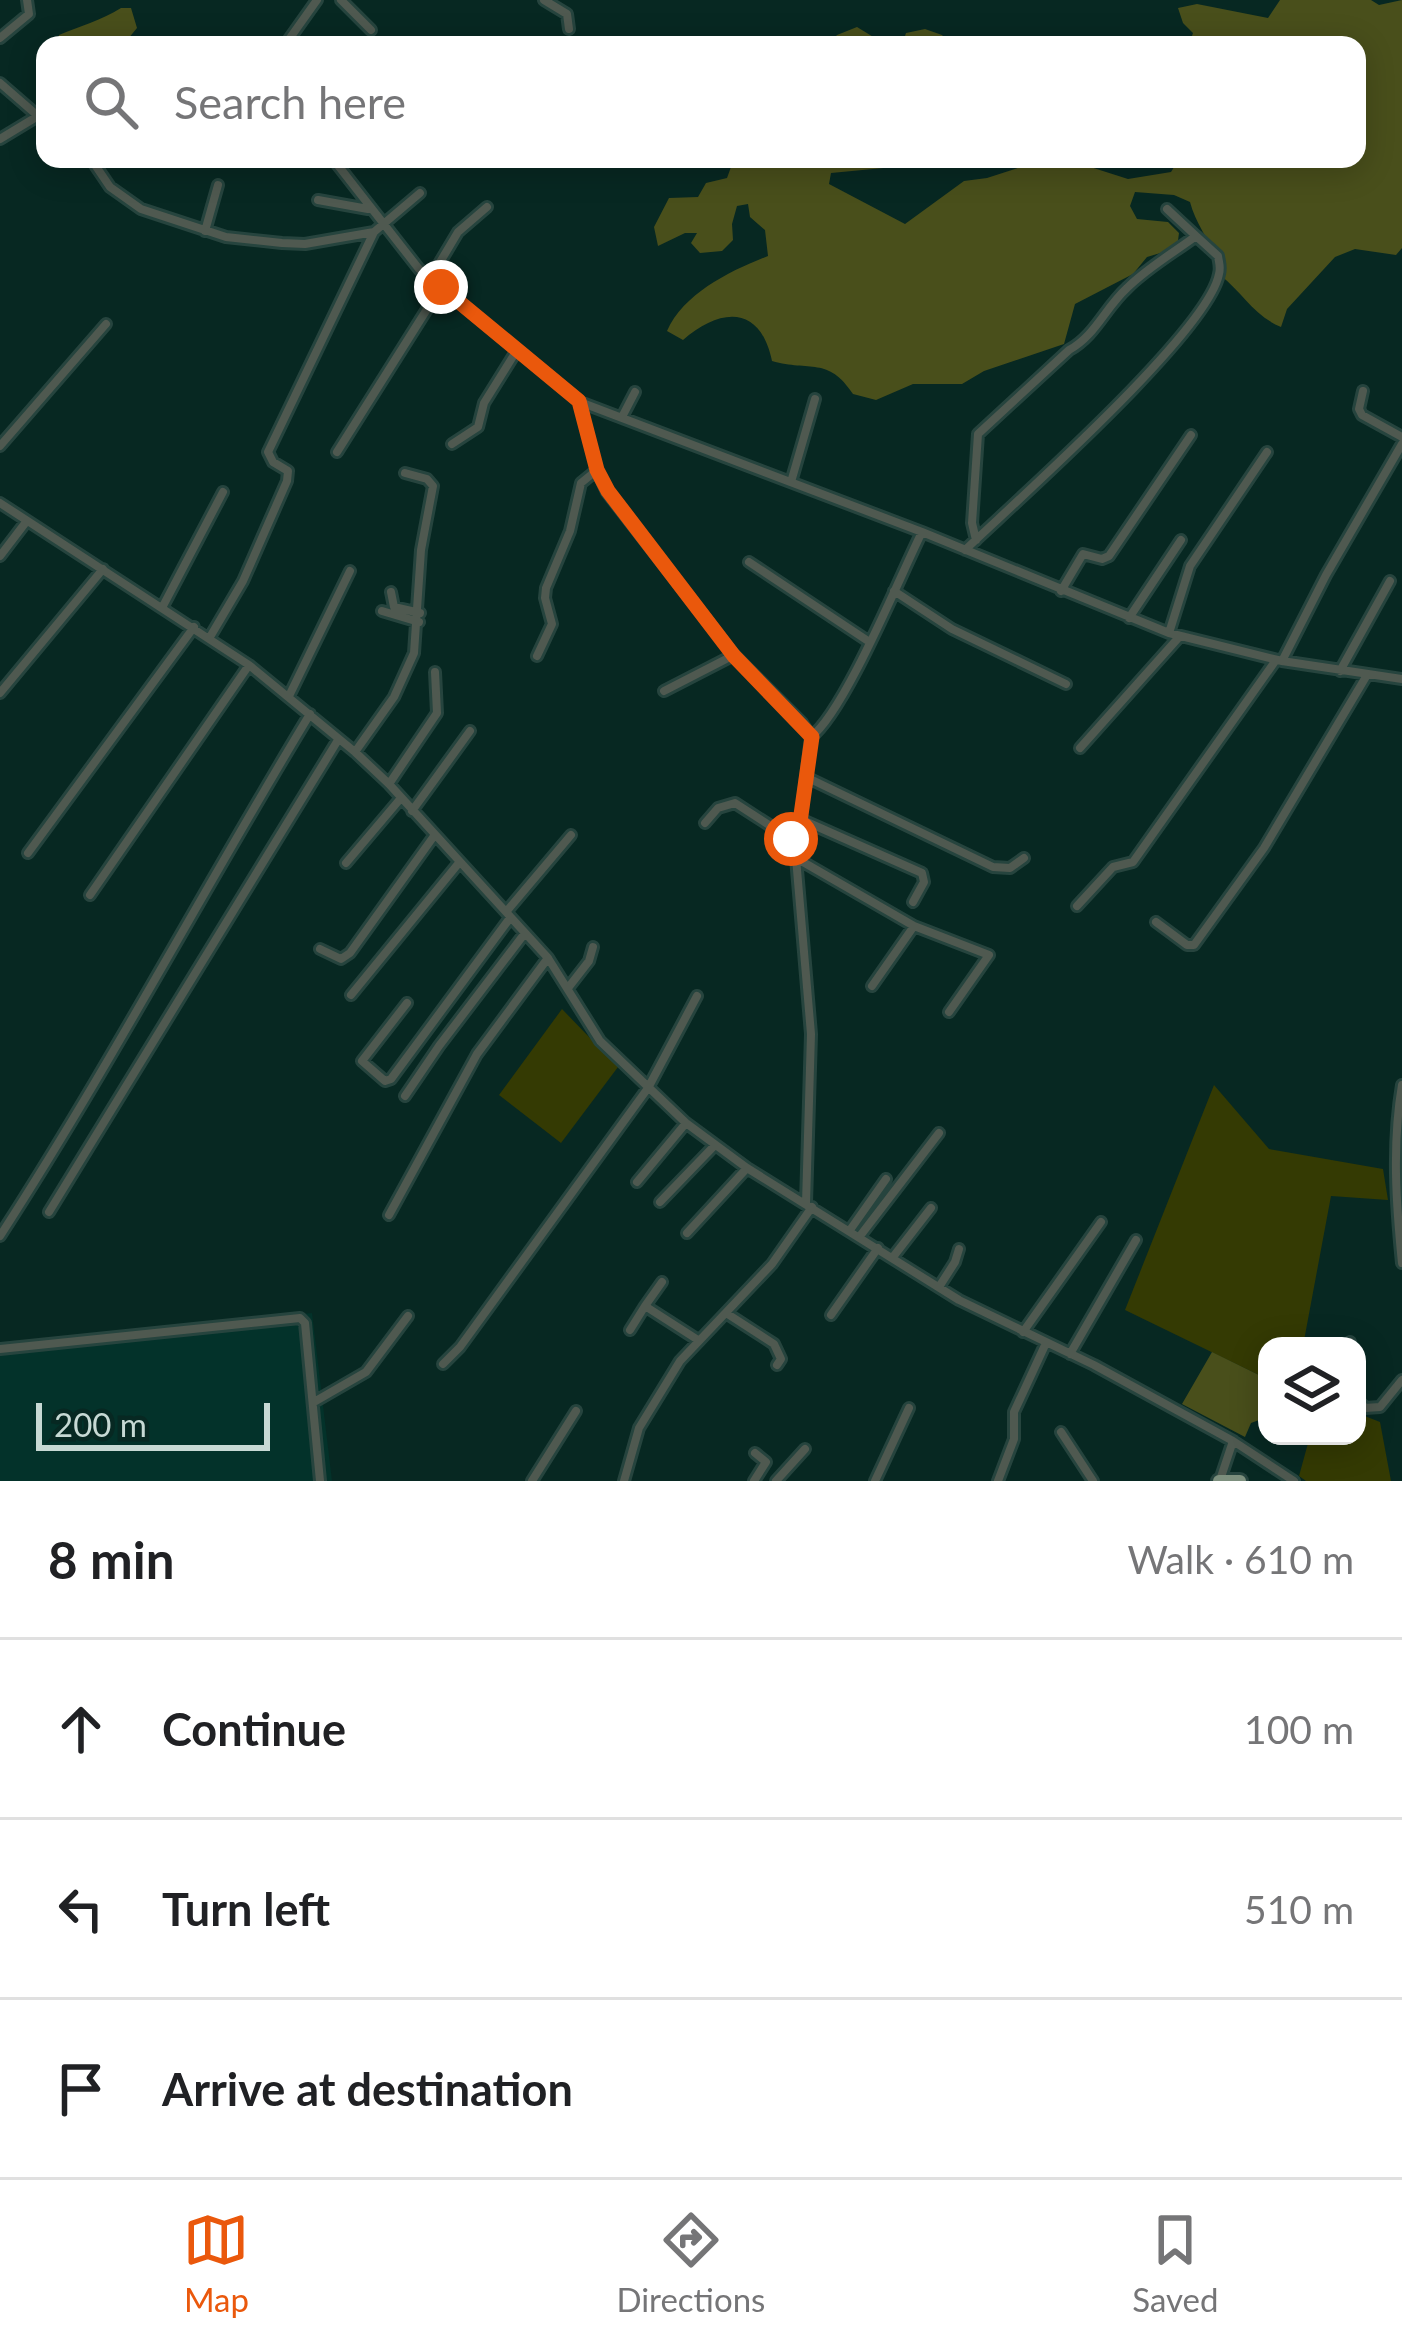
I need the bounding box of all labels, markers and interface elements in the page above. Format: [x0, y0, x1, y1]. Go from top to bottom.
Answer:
search box [36, 36, 1366, 168]
icon: search [78, 69, 144, 135]
text: Search here [174, 75, 406, 129]
route end [414, 260, 468, 314]
route start [764, 812, 818, 866]
map controls [1258, 1337, 1366, 1445]
button: layers [1258, 1337, 1366, 1445]
scale bar [36, 1397, 270, 1450]
text: 200 m [54, 1404, 147, 1444]
text: 8 min [48, 1529, 174, 1590]
text: Walk · 610 m [1127, 1536, 1354, 1582]
icon: ahead [48, 1696, 114, 1762]
text: Continue [162, 1702, 346, 1756]
text: 100 m [1244, 1706, 1354, 1752]
icon: left [48, 1876, 114, 1942]
text: Turn left [162, 1882, 330, 1936]
text: 510 m [1244, 1886, 1354, 1932]
icon: arrive [48, 2056, 114, 2122]
text: Arrive at destination [162, 2062, 573, 2116]
tab: Map [183, 2207, 249, 2319]
tab: Directions [616, 2207, 765, 2319]
tab: Saved [1132, 2207, 1219, 2319]

